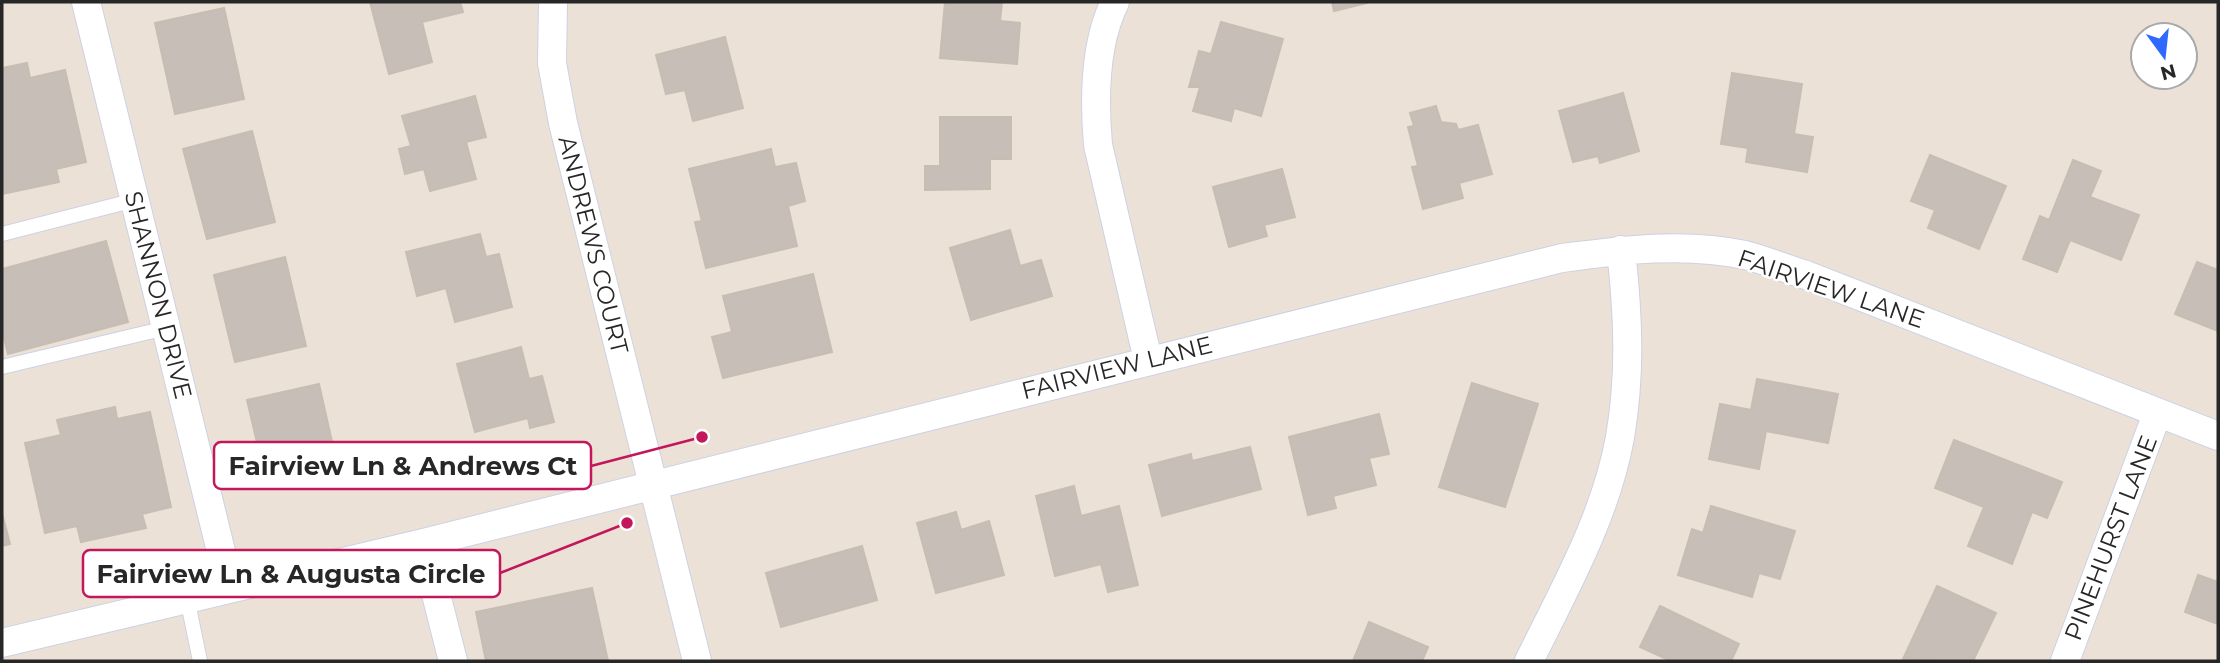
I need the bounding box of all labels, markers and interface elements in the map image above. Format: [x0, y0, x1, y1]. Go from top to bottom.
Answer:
north arrow [2129, 21, 2199, 91]
text: N [2158, 59, 2179, 85]
street label: ANDREWS COURT [552, 133, 635, 357]
street label: SHANNON DRIVE [119, 188, 198, 402]
street label: FAIRVIEW LANE [1734, 243, 1928, 334]
street label: FAIRVIEW LANE [1019, 330, 1215, 405]
street label: PINEHURST LANE [2058, 431, 2163, 644]
callout: Fairview Ln & Andrews Ct [214, 442, 591, 489]
text: Fairview Ln & Andrews Ct [229, 450, 577, 482]
callout: Fairview Ln & Augusta Circle [83, 550, 500, 597]
text: Fairview Ln & Augusta Circle [96, 558, 486, 590]

